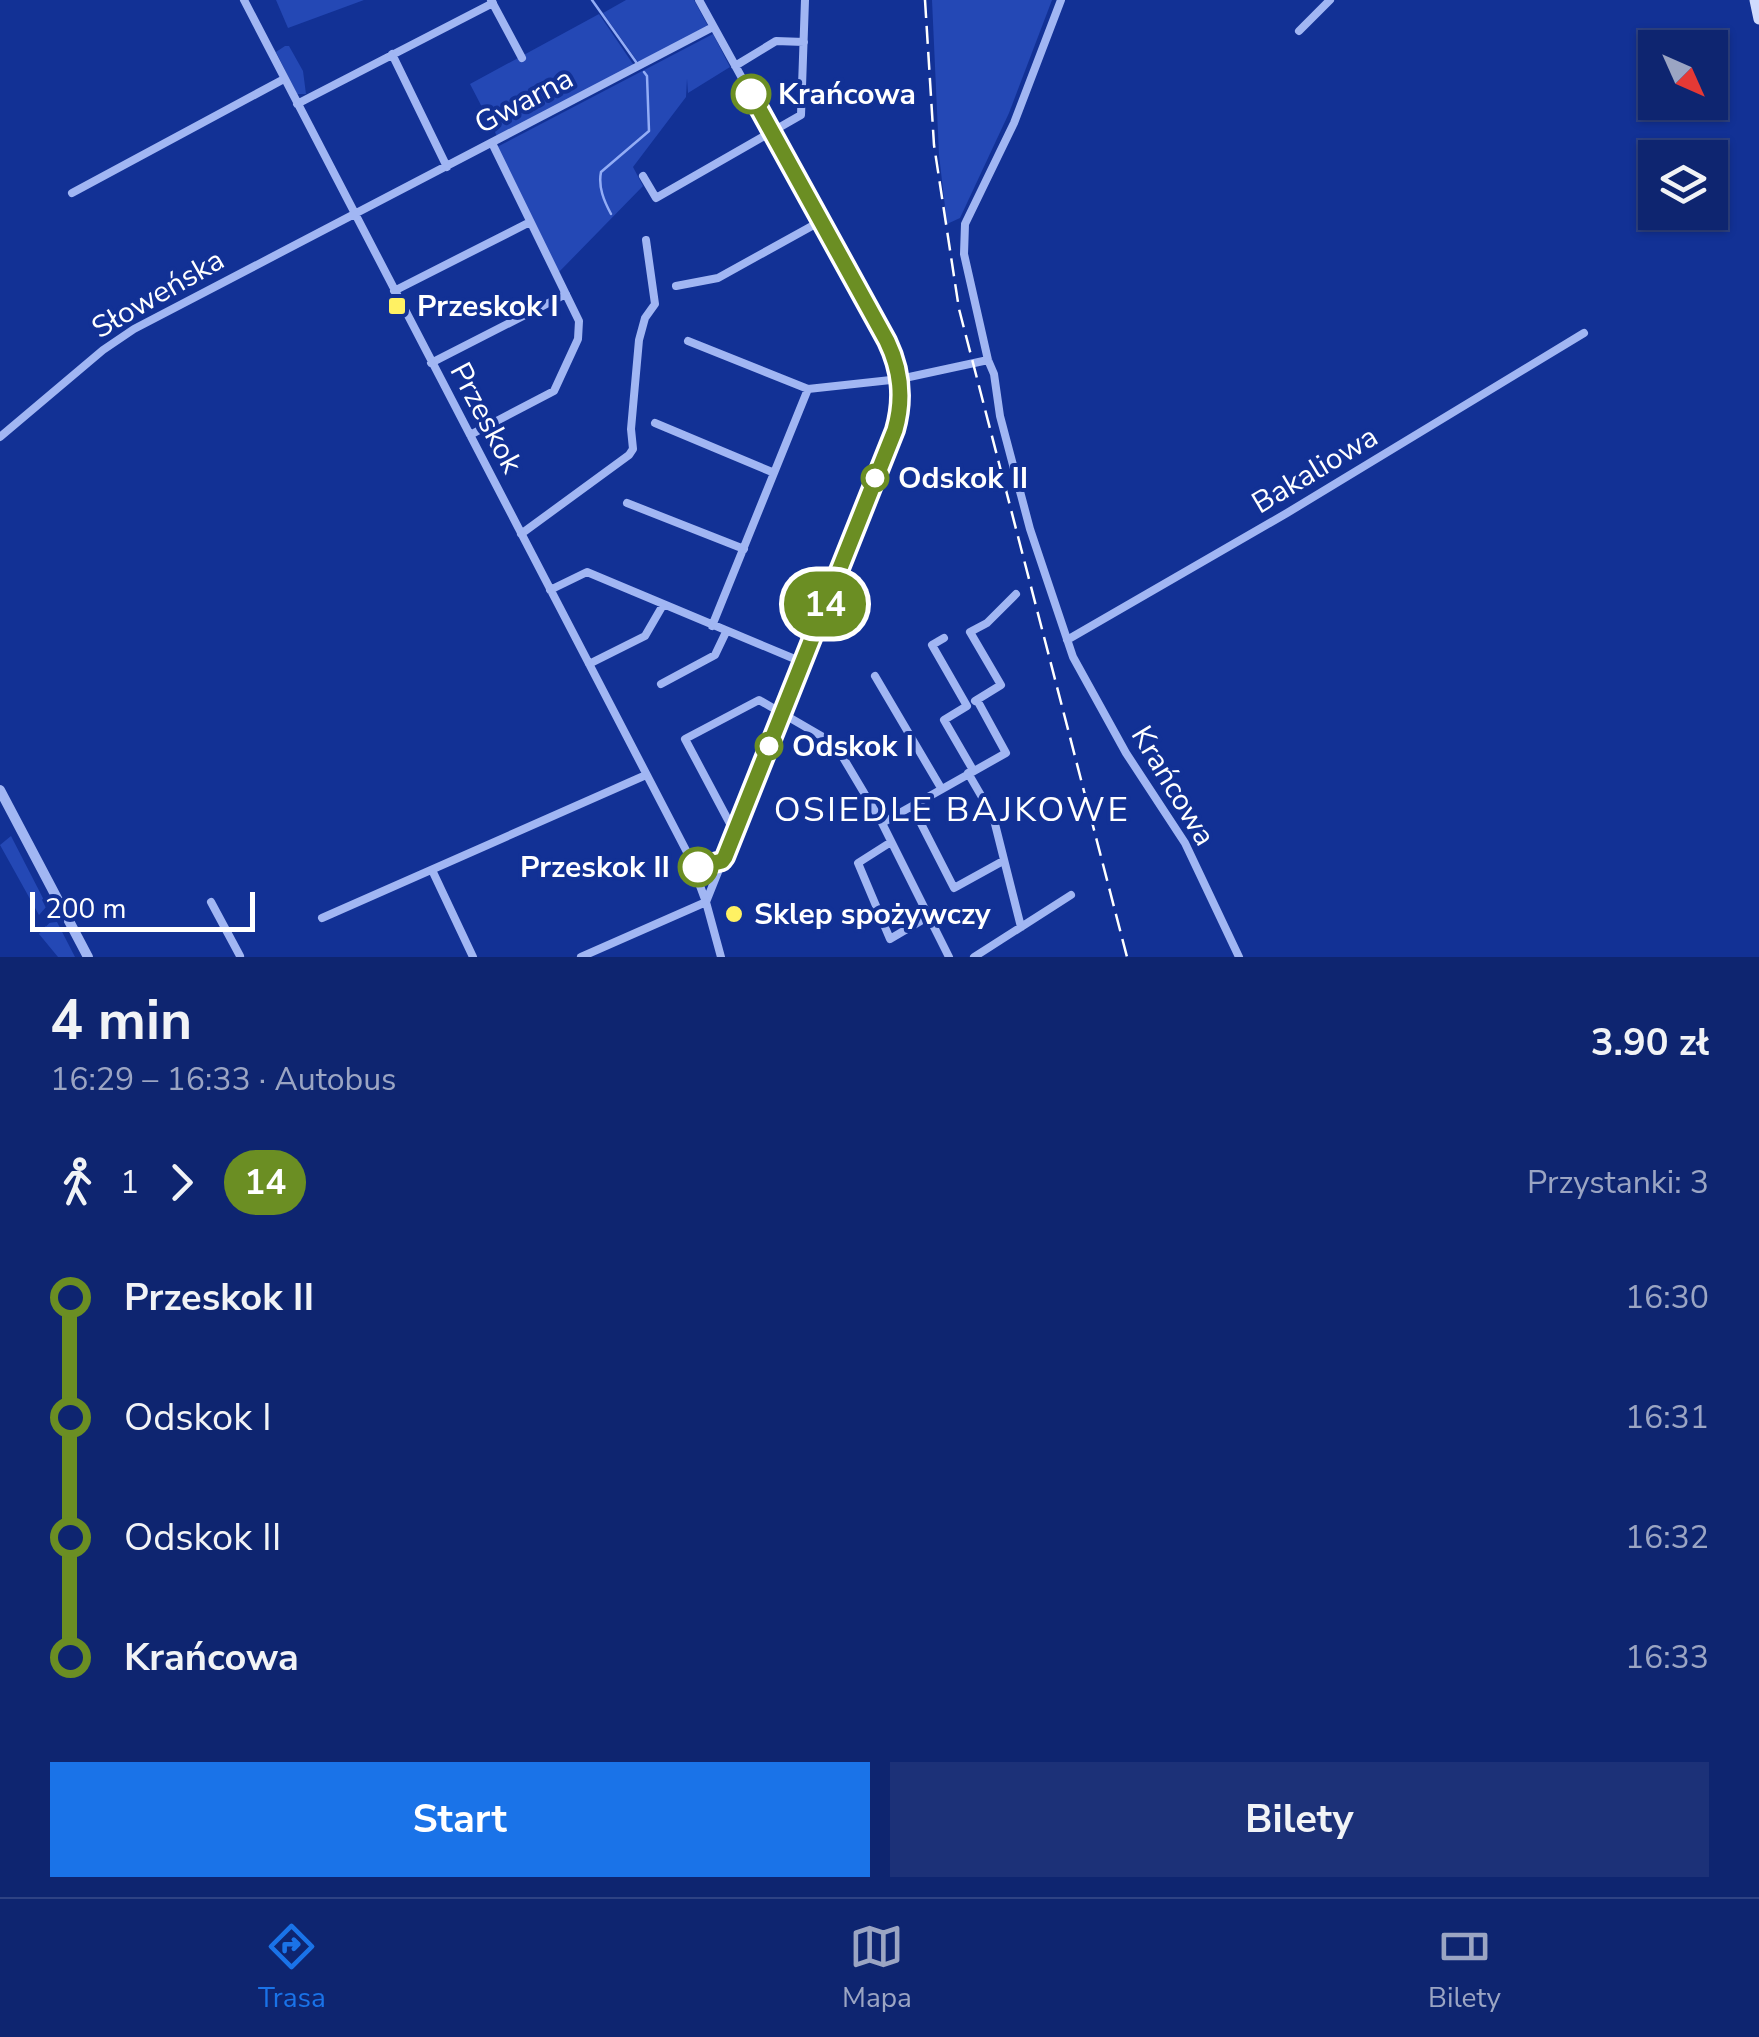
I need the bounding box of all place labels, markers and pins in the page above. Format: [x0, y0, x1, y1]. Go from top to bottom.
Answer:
place label: Krańcowa [778, 74, 916, 115]
marker: Krańcowa [732, 75, 770, 113]
place label: Przeskok I [417, 286, 559, 327]
marker: Przeskok I [386, 295, 408, 317]
place label: Odskok II [898, 458, 1028, 499]
marker: Odskok II [862, 465, 888, 491]
place label: Odskok I [792, 726, 914, 767]
marker: Odskok I [756, 733, 782, 759]
place label: Przeskok II [520, 847, 670, 888]
marker: Przeskok II [679, 848, 717, 886]
place label: Sklep spożywczy [754, 894, 991, 935]
marker: Sklep spożywczy [723, 903, 745, 925]

